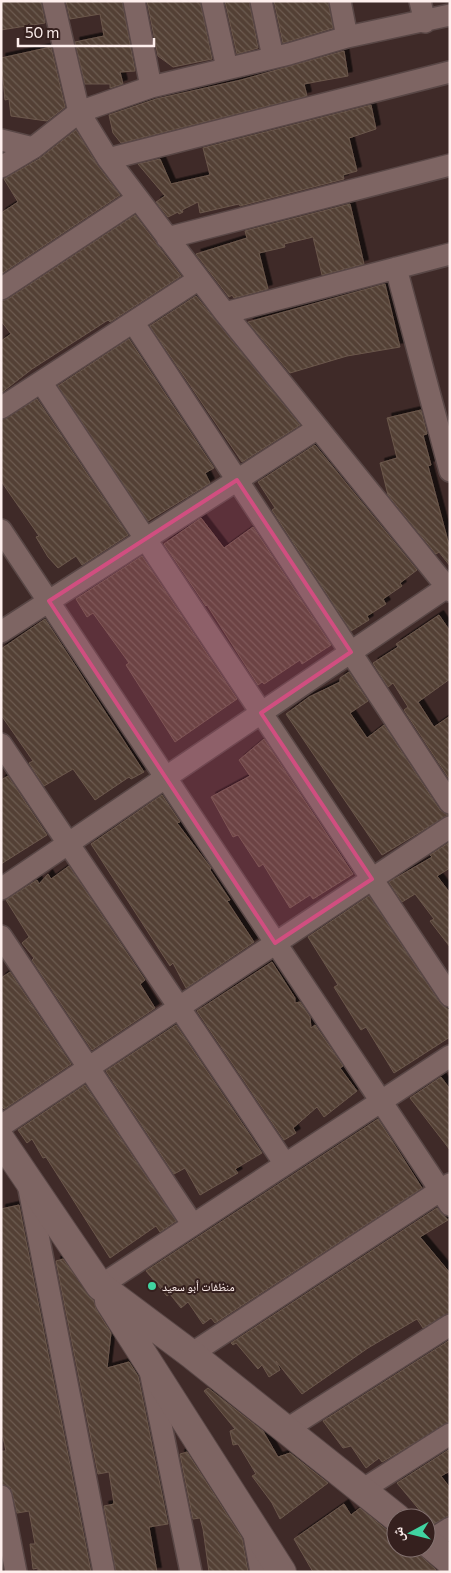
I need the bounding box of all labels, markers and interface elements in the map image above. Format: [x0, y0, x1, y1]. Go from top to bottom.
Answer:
scale bar [18, 15, 154, 47]
text: 50 m [25, 23, 59, 41]
place label: منظفات أبو سعيد [162, 1279, 235, 1294]
marker: منظفات أبو سعيد [146, 1280, 158, 1292]
north arrow [386, 1508, 436, 1558]
text: ش [388, 1526, 408, 1543]

